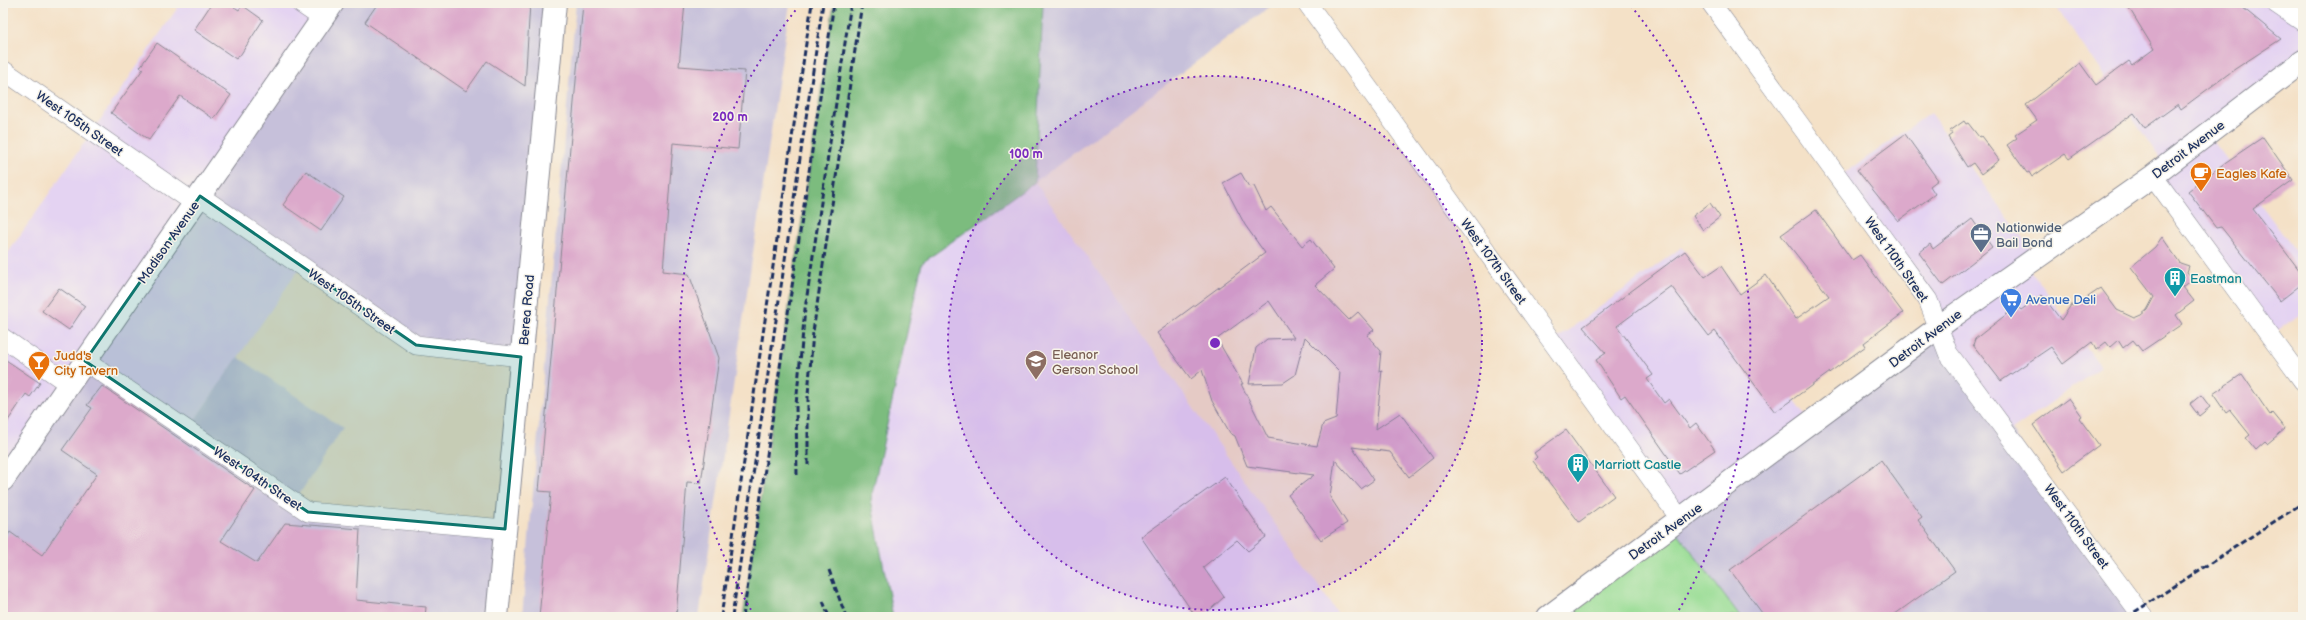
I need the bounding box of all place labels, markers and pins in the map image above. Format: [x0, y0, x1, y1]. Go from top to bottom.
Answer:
cafe icon: Eagles Kafe [2188, 160, 2214, 193]
place label: Eagles Kafe [2216, 166, 2287, 182]
place label: Nationwide Bail Bond [1996, 220, 2062, 251]
office icon: Nationwide Bail Bond [1968, 221, 1994, 254]
building icon: Eastman [2162, 265, 2188, 298]
place label: Eastman [2190, 271, 2242, 287]
supermarket icon: Avenue Deli [1998, 286, 2024, 319]
place label: Avenue Deli [2026, 292, 2096, 308]
centre of rings [1208, 336, 1222, 350]
place label: Eleanor Gerson School [1052, 347, 1138, 378]
place label: Judd's City Tavern [54, 348, 118, 379]
school or university icon: Eleanor Gerson School [1023, 348, 1049, 381]
bar icon: Judd's City Tavern [26, 349, 52, 382]
building icon: Marriott Castle [1565, 451, 1591, 484]
place label: Marriott Castle [1594, 457, 1682, 473]

